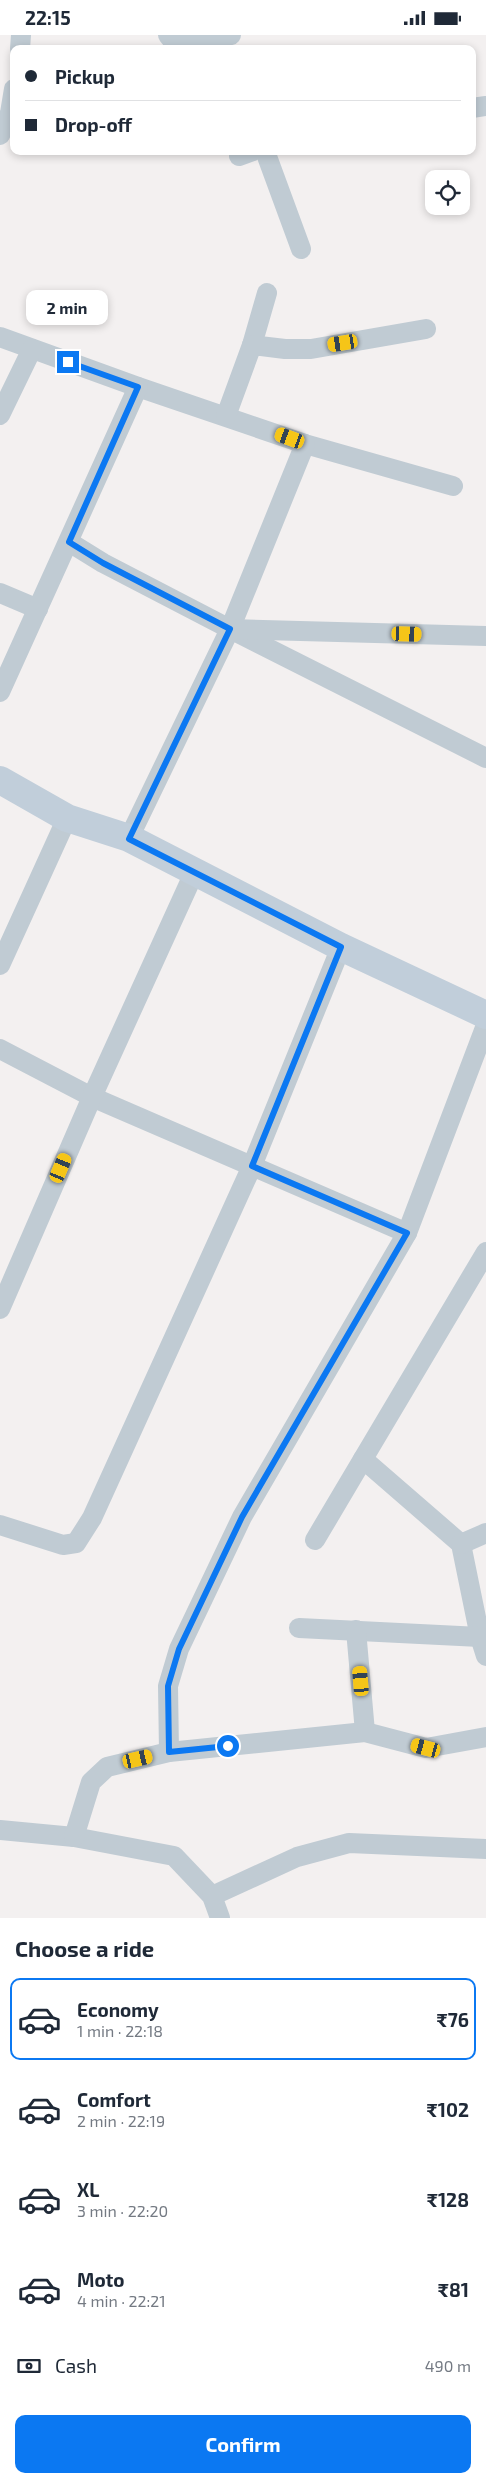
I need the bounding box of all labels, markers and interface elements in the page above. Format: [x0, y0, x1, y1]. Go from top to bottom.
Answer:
text: 22:15 [25, 6, 71, 29]
text: Pickup [55, 65, 115, 88]
text: Drop-off [55, 113, 132, 136]
map controls [425, 170, 470, 215]
button: locate [425, 170, 470, 215]
callout: 2 min [27, 290, 109, 325]
text: 2 min [47, 298, 87, 317]
car [327, 333, 358, 353]
route end [57, 351, 79, 373]
car [273, 426, 306, 450]
car [391, 626, 422, 642]
car [48, 1151, 73, 1185]
car [352, 1665, 369, 1697]
route start [217, 1735, 239, 1757]
car [409, 1737, 442, 1759]
car [121, 1748, 154, 1770]
text: Choose a ride [15, 1935, 154, 1961]
icon: car [17, 1997, 62, 2042]
text: Economy [77, 1998, 159, 2021]
text: ₹76 [437, 2008, 469, 2031]
text: 1 min · 22:18 [77, 2021, 163, 2040]
icon: car [17, 2087, 62, 2132]
text: Comfort [77, 2088, 151, 2111]
text: ₹102 [427, 2098, 469, 2121]
text: 2 min · 22:19 [77, 2111, 165, 2130]
icon: car [17, 2177, 62, 2222]
text: XL [77, 2178, 99, 2201]
text: ₹128 [427, 2188, 469, 2211]
text: 3 min · 22:20 [77, 2201, 168, 2220]
icon: car [17, 2267, 62, 2312]
text: Moto [77, 2268, 125, 2291]
text: ₹81 [438, 2278, 469, 2301]
text: 4 min · 22:21 [77, 2291, 166, 2310]
icon: cash [15, 2352, 43, 2380]
text: Cash [55, 2354, 97, 2377]
text: 490 m [425, 2356, 471, 2375]
button: Confirm [15, 2415, 471, 2473]

